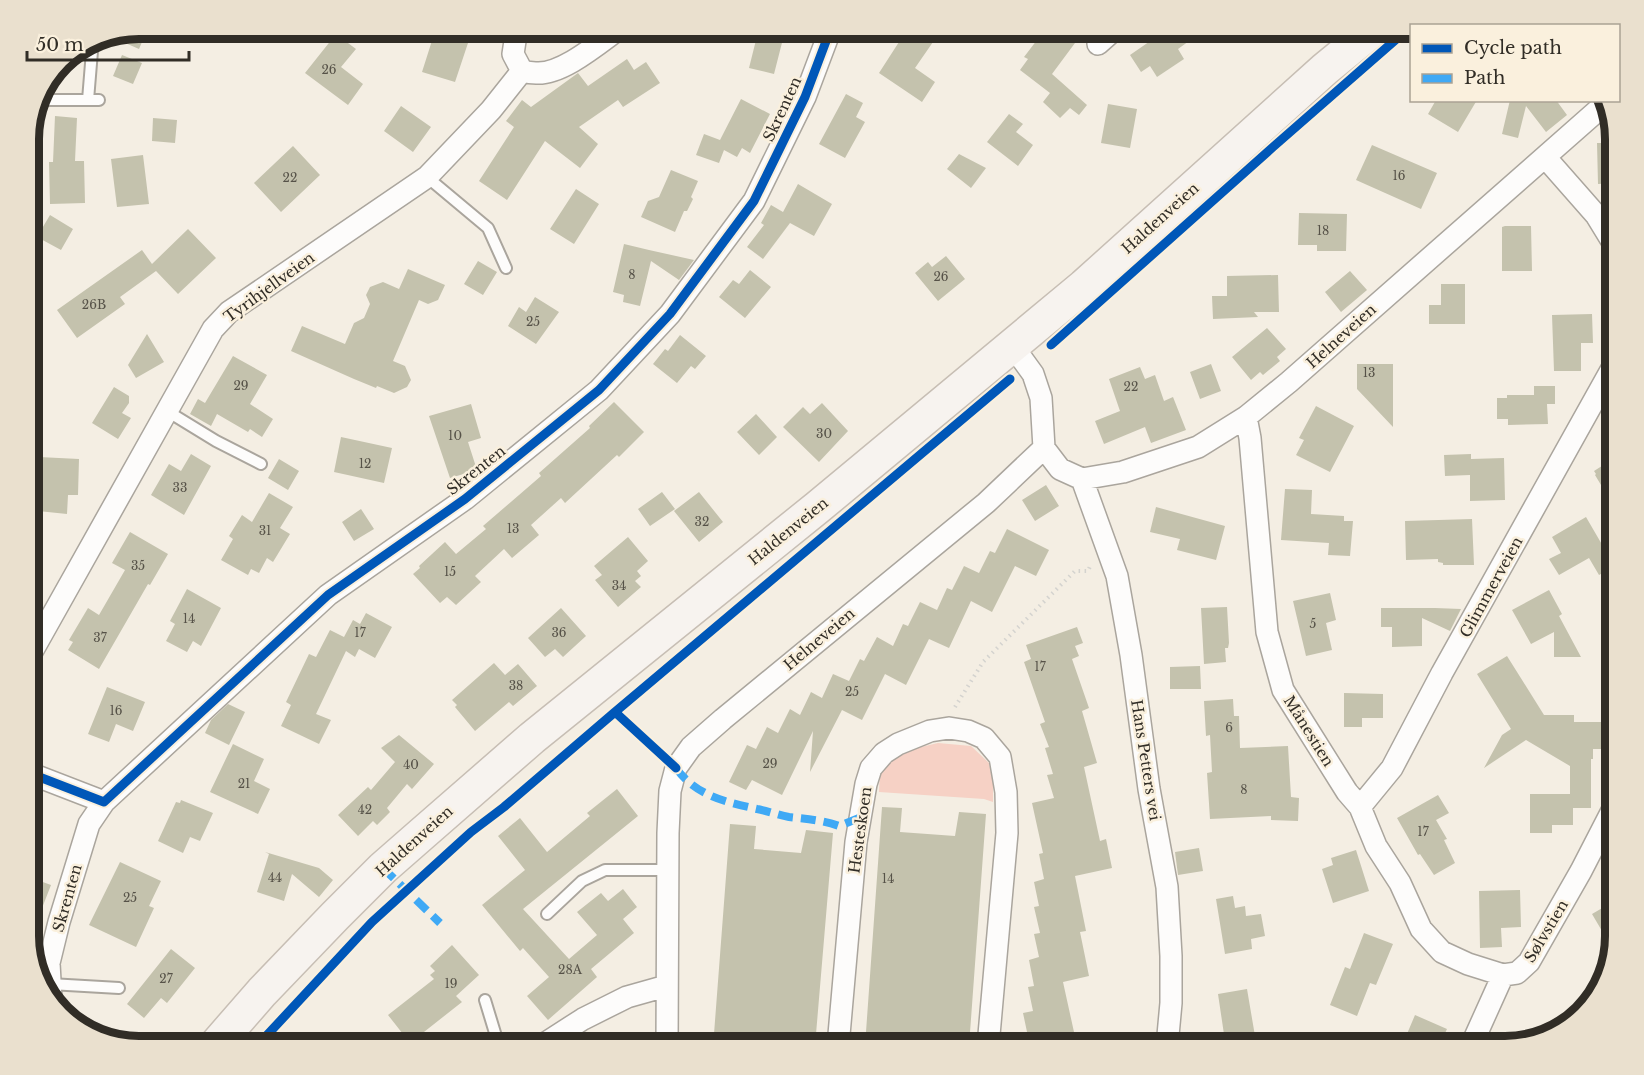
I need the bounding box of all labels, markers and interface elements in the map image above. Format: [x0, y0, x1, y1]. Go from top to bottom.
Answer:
scale bar [27, 24, 189, 62]
legend [1410, 24, 1620, 102]
text: 50 m [36, 34, 84, 56]
text: Cycle path [1464, 37, 1562, 59]
house number: 26 [321, 62, 337, 77]
text: Path [1464, 67, 1505, 89]
street label: Skrenten [759, 74, 805, 144]
house number: 16 [1392, 168, 1406, 183]
house number: 22 [283, 170, 297, 185]
street label: Haldenveien [1117, 178, 1203, 258]
house number: 18 [1317, 223, 1329, 238]
street label: Tyrihjellveien [220, 248, 318, 326]
house number: 8 [628, 267, 636, 282]
house number: 26 [933, 269, 949, 284]
house number: 26B [82, 297, 106, 312]
street label: Helneveien [1302, 300, 1380, 372]
house number: 25 [526, 314, 540, 329]
house number: 13 [1363, 365, 1375, 380]
house number: 29 [233, 378, 249, 393]
house number: 22 [1124, 379, 1138, 394]
house number: 30 [816, 426, 832, 441]
house number: 10 [448, 428, 462, 443]
street label: Skrenten [443, 441, 509, 499]
house number: 12 [359, 456, 371, 471]
house number: 33 [173, 480, 187, 495]
street label: Haldenveien [744, 493, 832, 569]
house number: 32 [695, 514, 709, 529]
house number: 13 [507, 521, 519, 536]
house number: 31 [259, 523, 271, 538]
street label: Glimmerveien [1455, 533, 1527, 641]
house number: 35 [131, 558, 145, 573]
house number: 15 [444, 564, 456, 579]
house number: 34 [612, 578, 626, 593]
street label: Helneveien [780, 604, 858, 674]
house number: 14 [183, 611, 195, 626]
house number: 5 [1310, 616, 1317, 631]
house number: 17 [354, 625, 367, 640]
house number: 36 [551, 625, 567, 640]
house number: 37 [93, 630, 108, 645]
house number: 17 [1034, 659, 1047, 674]
house number: 38 [509, 678, 523, 693]
house number: 25 [845, 684, 859, 699]
street label: Månestien [1280, 692, 1338, 770]
street label: Hans Petters vei [1127, 698, 1165, 822]
house number: 16 [109, 703, 123, 718]
house number: 6 [1225, 720, 1233, 735]
house number: 29 [762, 756, 778, 771]
house number: 40 [403, 757, 419, 772]
house number: 21 [238, 776, 250, 791]
house number: 8 [1240, 782, 1248, 797]
street label: Hesteskoen [845, 785, 875, 875]
street label: Haldenveien [371, 801, 457, 881]
house number: 42 [358, 802, 372, 817]
house number: 17 [1417, 824, 1430, 839]
street label: Skrenten [48, 862, 86, 934]
house number: 44 [268, 870, 282, 885]
house number: 14 [882, 871, 894, 886]
house number: 25 [123, 890, 137, 905]
street label: Sølvstien [1520, 896, 1572, 966]
house number: 28A [558, 962, 583, 977]
house number: 27 [159, 971, 174, 986]
house number: 19 [444, 976, 458, 991]

